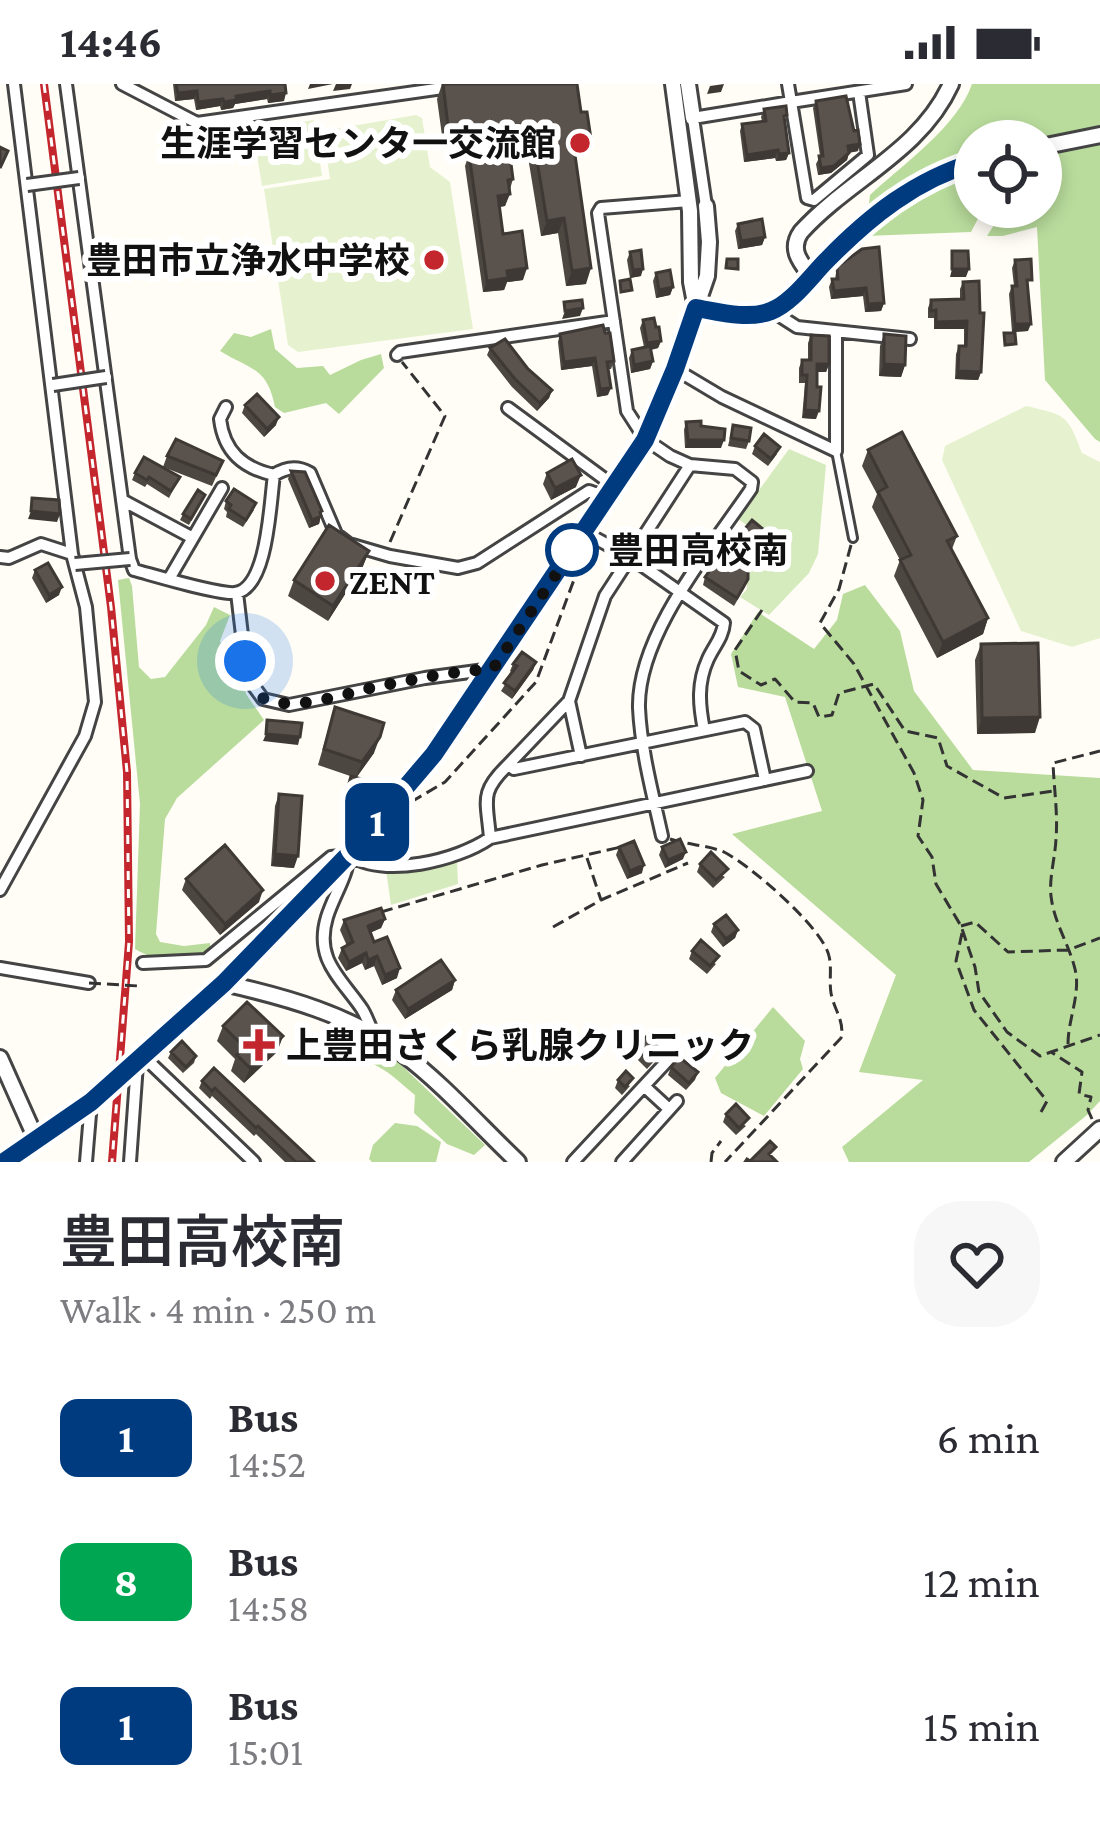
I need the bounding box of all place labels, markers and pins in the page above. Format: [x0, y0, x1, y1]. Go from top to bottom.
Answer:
place label: 生涯学習センタ一交流館 [160, 124, 556, 164]
marker: 生涯学習センタ一交流館 [567, 130, 593, 156]
place label: 豊田市立浄水中学校 [86, 241, 410, 281]
marker: 豊田市立浄水中学校 [421, 247, 447, 273]
marker: 豊田高校南 [547, 525, 597, 575]
place label: 豊田高校南 [608, 531, 788, 571]
place label: ZENT [349, 562, 435, 602]
marker: ZENT [312, 568, 338, 594]
place label: 上豊田さくら乳腺クリニック [286, 1026, 754, 1066]
marker: 上豊田さくら乳腺クリニック [243, 1029, 275, 1061]

